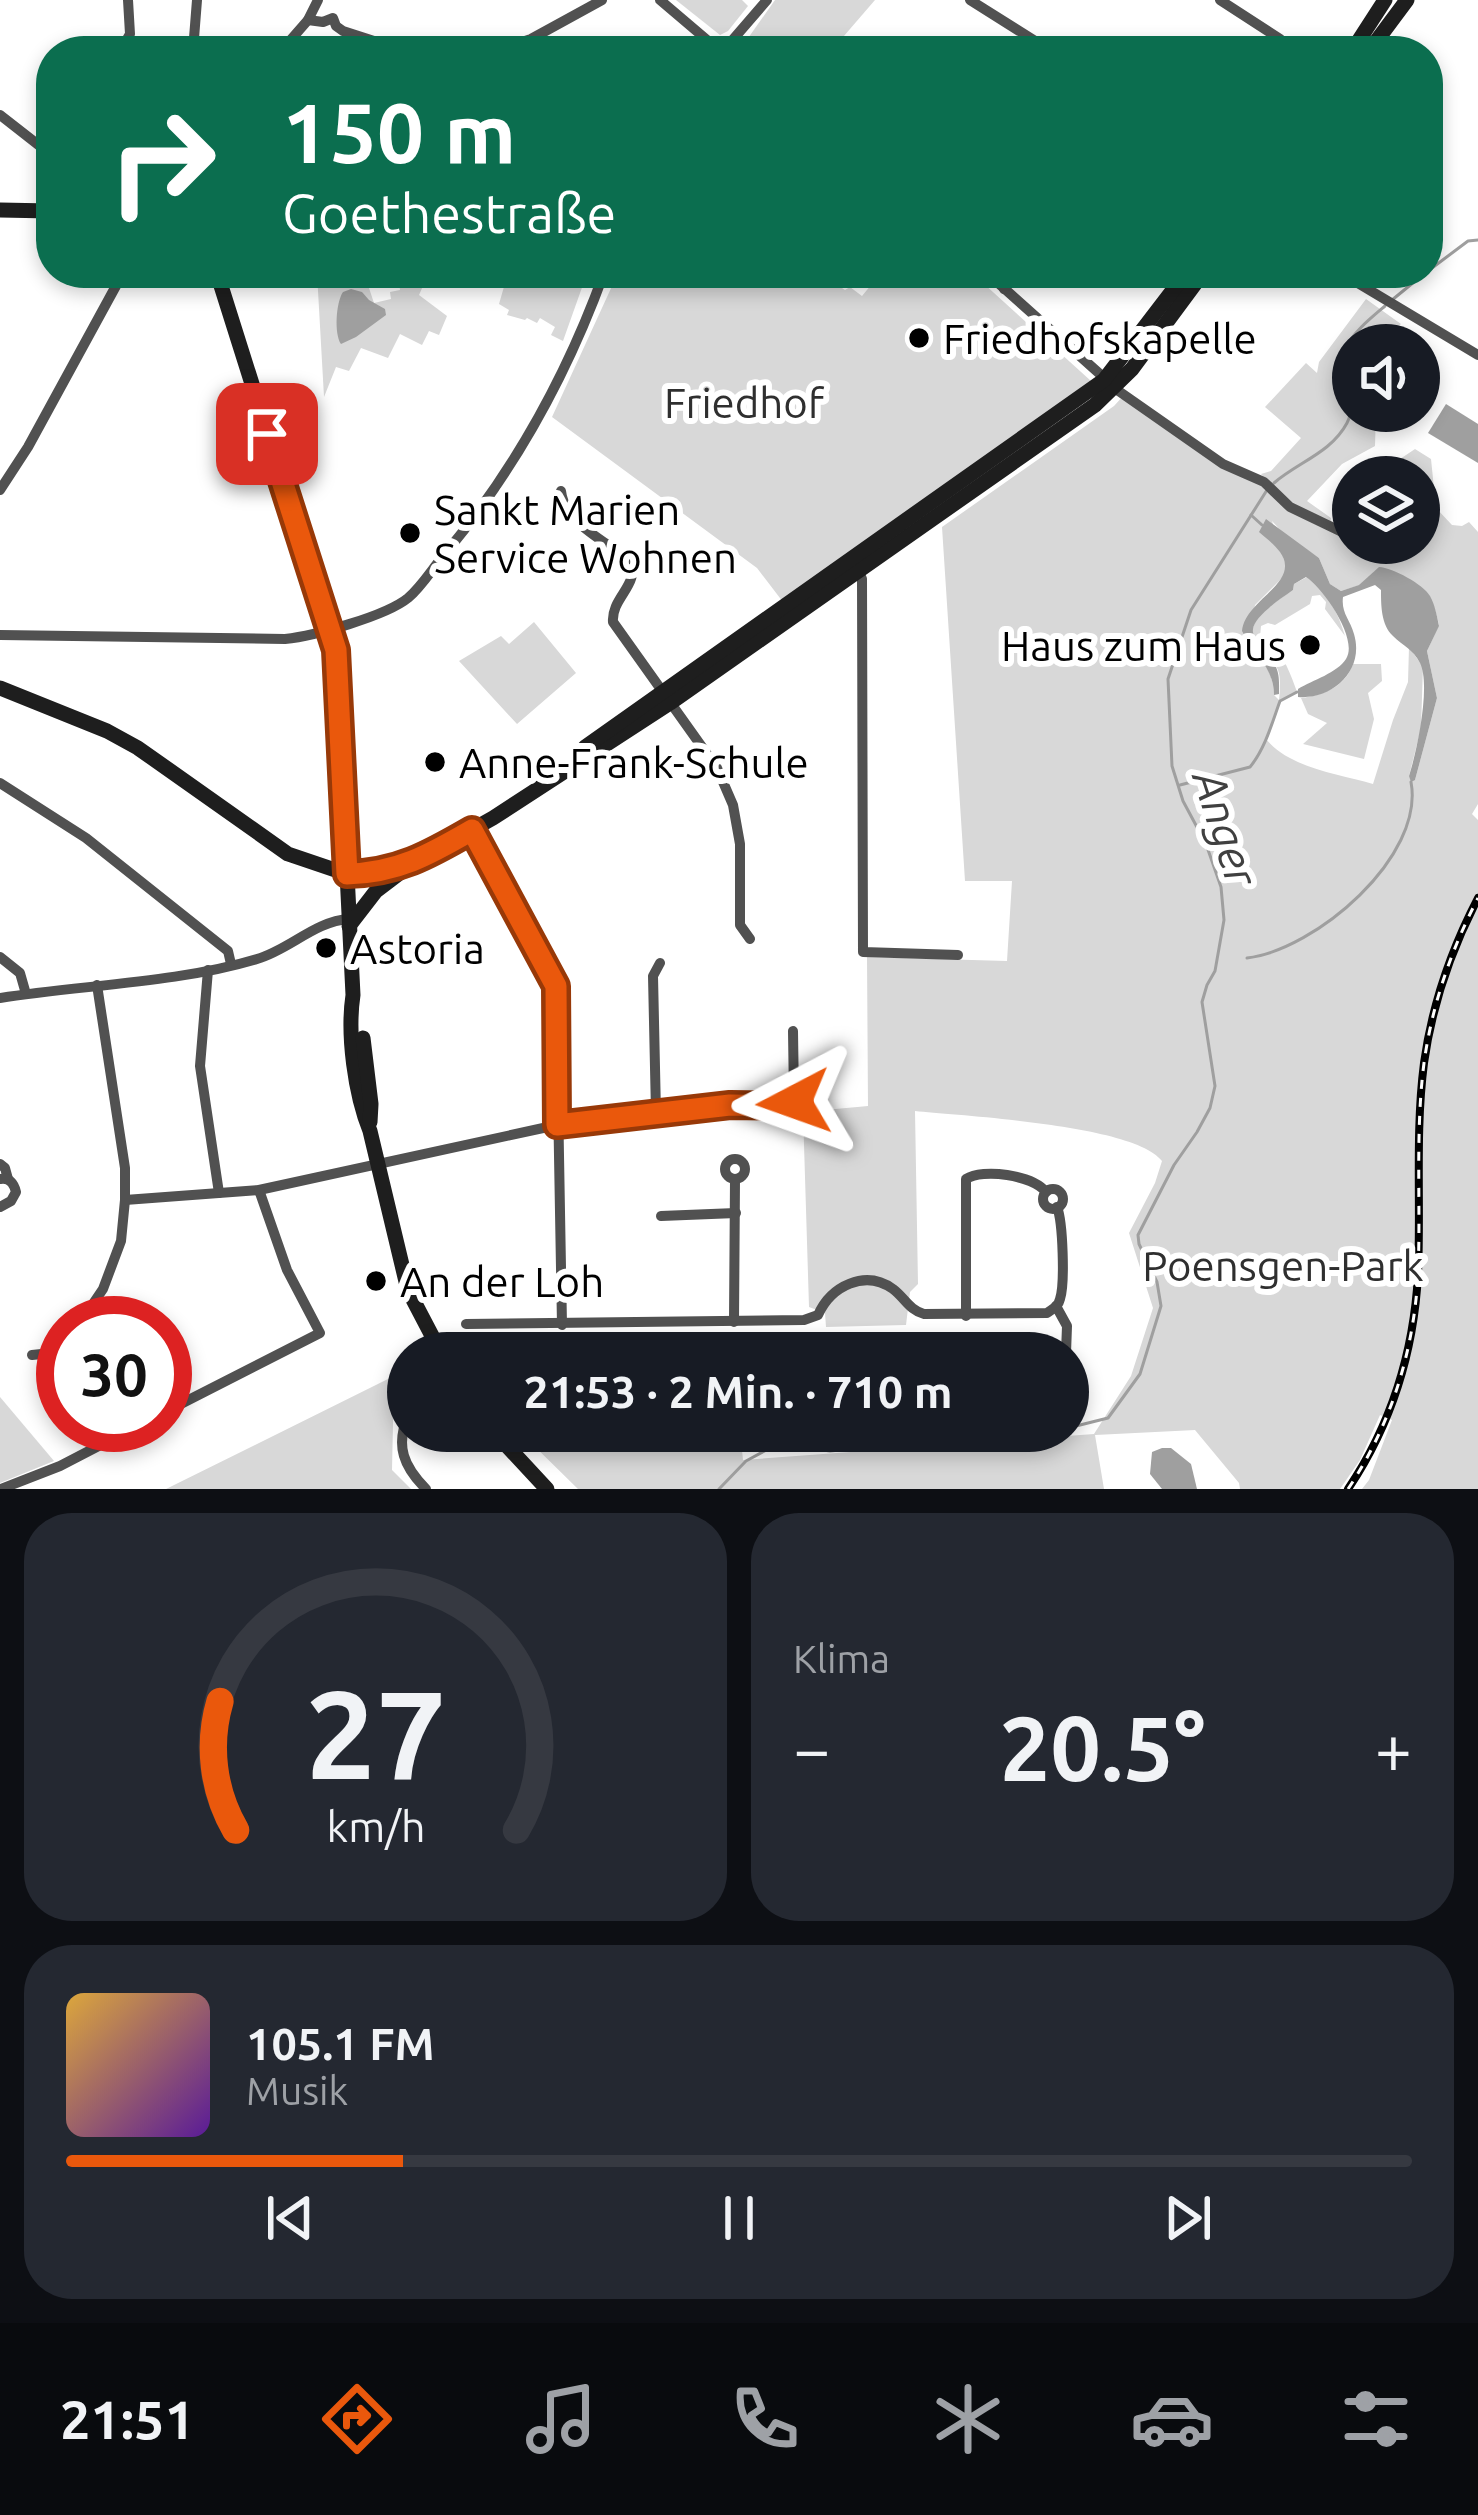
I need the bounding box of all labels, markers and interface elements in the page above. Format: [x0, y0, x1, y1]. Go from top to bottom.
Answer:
icon: right [84, 84, 240, 240]
text: 150 m [282, 85, 516, 179]
text: Goethestraße [282, 183, 616, 243]
place label: Friedhofskapelle [943, 315, 1257, 362]
map controls [1332, 324, 1440, 564]
button: sound [1332, 324, 1440, 432]
marker: Friedhofskapelle [906, 325, 932, 351]
park label: Friedhof [664, 379, 825, 426]
pin [216, 383, 318, 485]
icon: arrive [234, 401, 300, 467]
button: layers [1332, 456, 1440, 564]
place label: Sankt Marien Service Wohnen [434, 486, 737, 581]
marker: Sankt Marien Service Wohnen [397, 520, 423, 546]
place label: Haus zum Haus [1001, 622, 1286, 669]
marker: Haus zum Haus [1297, 632, 1323, 658]
place label: Anne-Frank-Schule [459, 739, 809, 786]
marker: Anne-Frank-Schule [422, 749, 448, 775]
water label: Anger [1183, 762, 1269, 894]
place label: Astoria [350, 925, 485, 972]
marker: Astoria [313, 935, 339, 961]
position arrow [731, 1039, 857, 1165]
park label: Poensgen-Park [1142, 1242, 1424, 1289]
place label: An der Loh [400, 1258, 604, 1305]
marker: An der Loh [363, 1268, 389, 1294]
speed limit sign: 30 [36, 1296, 192, 1452]
text: 21:53 · 2 Min. · 710 m [524, 1366, 953, 1417]
text: Klima [793, 1637, 890, 1680]
text: 27 [305, 1663, 446, 1803]
text: 20.5° [999, 1697, 1206, 1798]
text: − [793, 1711, 830, 1785]
text: + [1375, 1711, 1412, 1785]
text: km/h [326, 1802, 425, 1850]
text: 105.1 FM [246, 2018, 435, 2069]
text: Musik [246, 2069, 348, 2112]
icon: previous [257, 2185, 323, 2251]
icon: pause [706, 2185, 772, 2251]
icon: next [1155, 2185, 1221, 2251]
icon: directions [315, 2377, 399, 2461]
icon: music [519, 2377, 603, 2461]
icon: phone [723, 2377, 807, 2461]
icon: climate [926, 2377, 1010, 2461]
icon: car [1130, 2377, 1214, 2461]
icon: filters [1334, 2377, 1418, 2461]
text: 21:51 [60, 2389, 195, 2449]

